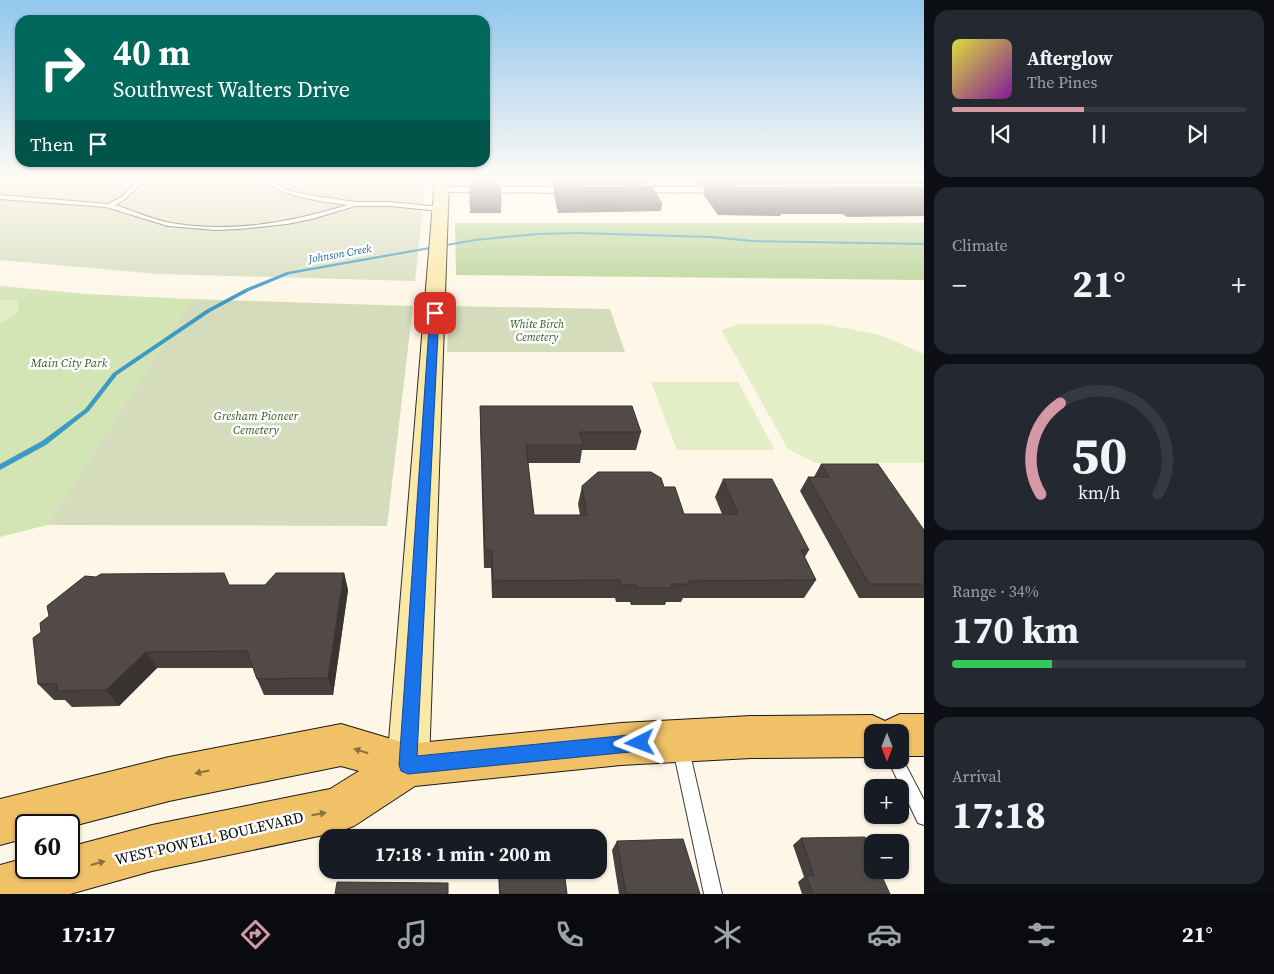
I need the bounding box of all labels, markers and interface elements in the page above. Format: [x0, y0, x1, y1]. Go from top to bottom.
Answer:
text: 40 m [113, 29, 190, 77]
icon: right [30, 35, 95, 100]
text: Afterglow [1027, 45, 1113, 71]
text: The Pines [1027, 71, 1097, 93]
text: Southwest Walters Drive [113, 74, 350, 104]
icon: previous [987, 120, 1015, 148]
icon: pause [1085, 120, 1113, 148]
icon: next [1183, 120, 1211, 148]
icon: arrive [84, 130, 112, 158]
text: Then [30, 131, 74, 157]
text: Climate [952, 234, 1008, 256]
water label: Johnson Creek [305, 241, 373, 267]
text: 21° [1072, 258, 1126, 310]
text: − [952, 266, 967, 304]
text: + [1231, 266, 1246, 304]
pin [414, 292, 456, 334]
icon: arrive [421, 299, 449, 327]
park label: White Birch Cemetery [510, 317, 564, 345]
park label: Main City Park [30, 355, 108, 371]
park label: Gresham Pioneer Cemetery [214, 408, 299, 438]
text: 50 [1071, 419, 1127, 490]
text: km/h [1078, 480, 1121, 505]
text: Range · 34% [952, 580, 1039, 602]
text: 170 km [952, 604, 1079, 656]
position arrow [613, 716, 665, 768]
north arrow [864, 724, 909, 769]
map controls [864, 724, 909, 879]
one-way arrow [353, 746, 368, 754]
text: Arrival [952, 765, 1001, 787]
one-way arrow [194, 769, 210, 777]
button: + [864, 779, 909, 824]
text: 17:18 [952, 789, 1046, 841]
street label: WEST POWELL BOULEVARD [113, 806, 305, 870]
one-way arrow [312, 809, 328, 817]
speed limit sign: 60 [15, 814, 80, 879]
button: − [864, 834, 909, 879]
text: 17:18 · 1 min · 200 m [375, 841, 551, 867]
one-way arrow [90, 859, 105, 867]
icon: directions [238, 917, 273, 952]
icon: music [395, 917, 430, 952]
icon: phone [552, 917, 587, 952]
icon: climate [710, 917, 745, 952]
icon: car [867, 917, 902, 952]
icon: filters [1024, 917, 1059, 952]
text: 17:17 [61, 919, 115, 949]
text: 21° [1182, 919, 1213, 949]

